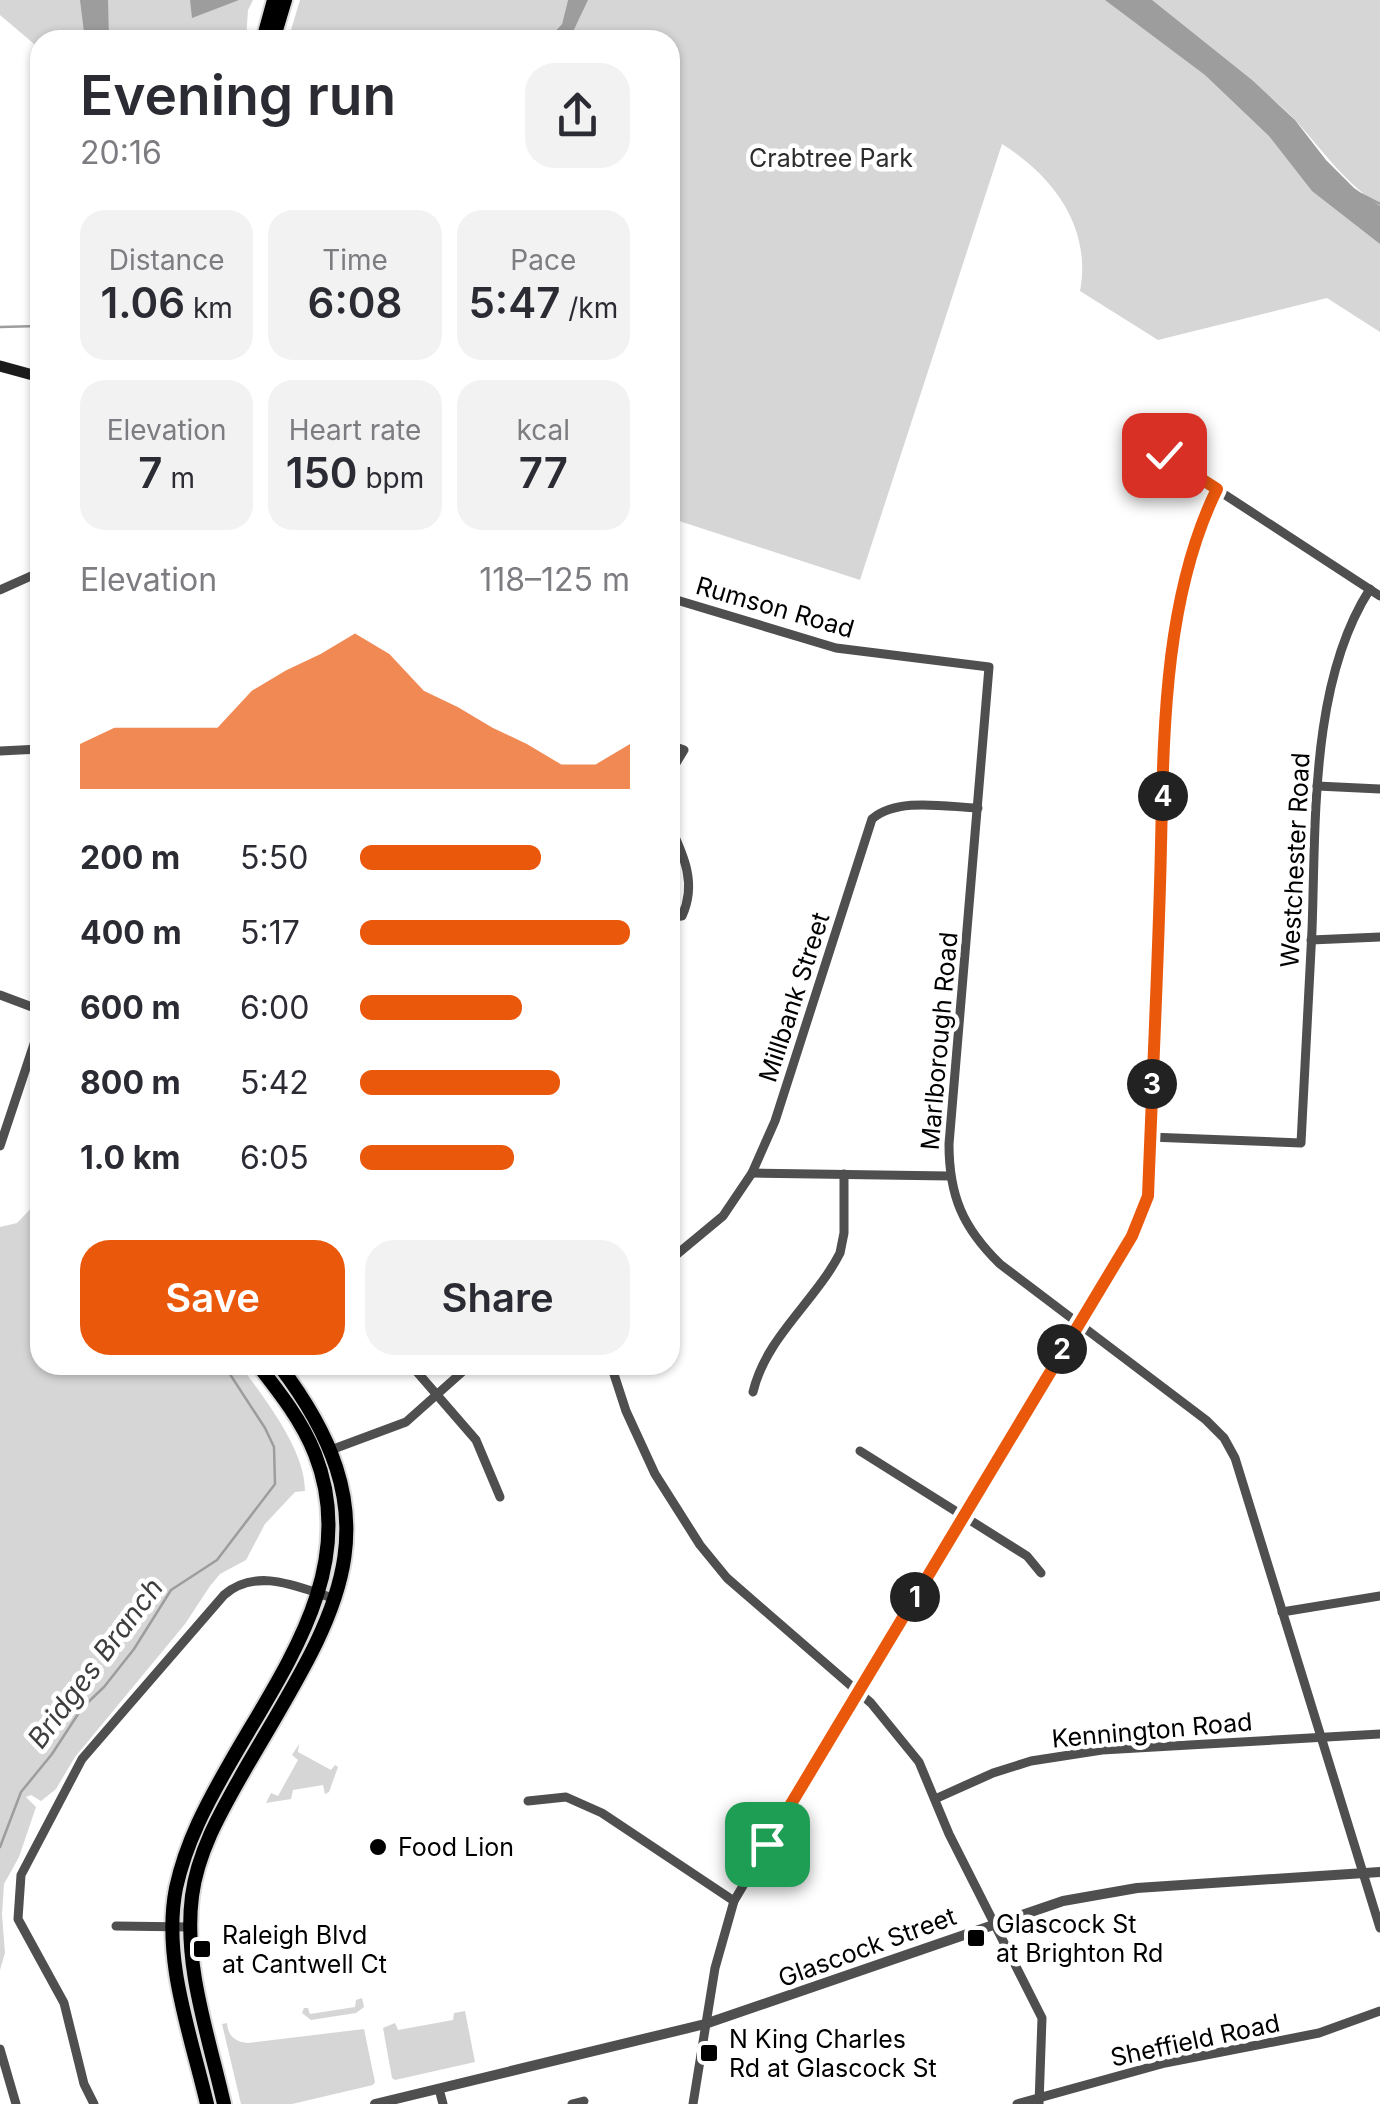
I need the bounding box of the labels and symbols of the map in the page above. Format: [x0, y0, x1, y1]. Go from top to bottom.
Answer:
park label: Crabtree Park [749, 143, 913, 173]
pin [1122, 413, 1207, 498]
street label: Rumson Road [692, 570, 858, 644]
street label: Westchester Road [1274, 752, 1316, 968]
pin: 4 [1138, 771, 1188, 821]
street label: Millbank Street [752, 908, 836, 1086]
street label: Marlborough Road [915, 931, 963, 1151]
pin: 3 [1127, 1059, 1177, 1109]
pin: 2 [1037, 1324, 1087, 1374]
water label: Bridges Branch [20, 1571, 170, 1755]
pin: 1 [890, 1572, 940, 1622]
street label: Kennington Road [1051, 1706, 1253, 1754]
pin [725, 1802, 810, 1887]
place label: Food Lion [398, 1832, 514, 1862]
marker: Food Lion [367, 1836, 389, 1858]
street label: Glascock Street [774, 1901, 960, 1993]
place label: Glascock St at Brighton Rd [996, 1909, 1163, 1968]
place label: Raleigh Blvd at Cantwell Ct [222, 1920, 387, 1979]
marker: Glascock St at Brighton Rd [965, 1927, 987, 1949]
marker: Raleigh Blvd at Cantwell Ct [191, 1938, 213, 1960]
street label: Sheffield Road [1108, 2007, 1282, 2073]
place label: N King Charles Rd at Glascock St [729, 2024, 937, 2083]
marker: N King Charles Rd at Glascock St [698, 2042, 720, 2064]

